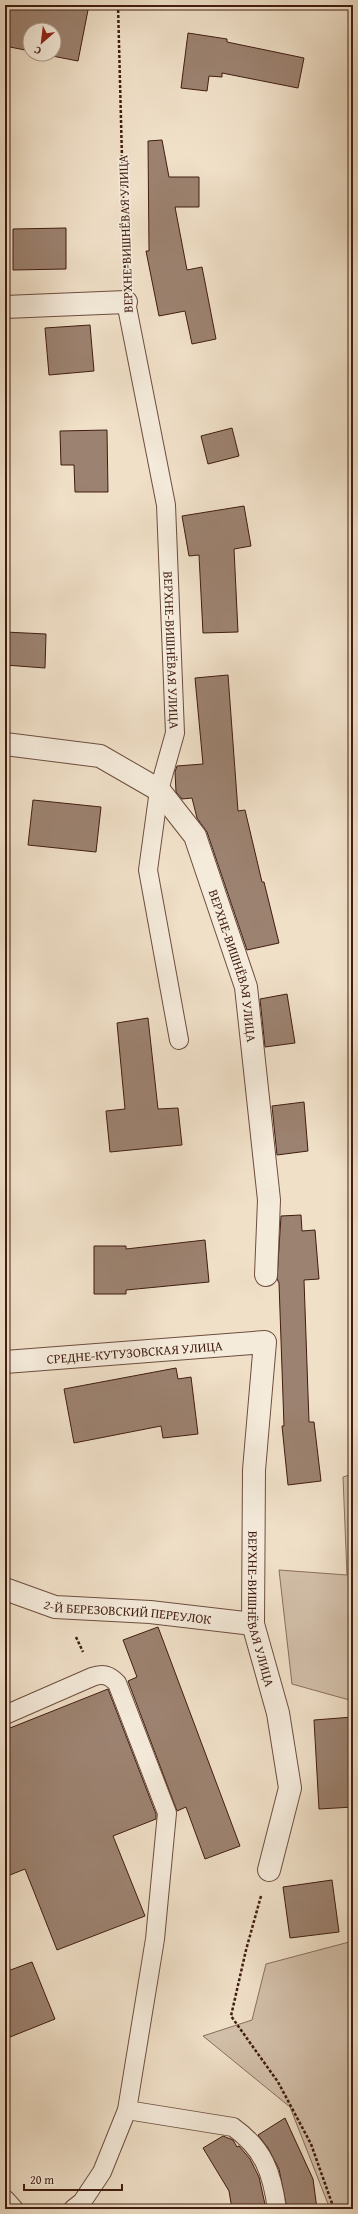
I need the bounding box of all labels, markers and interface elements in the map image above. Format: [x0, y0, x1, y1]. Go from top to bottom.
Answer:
north arrow [22, 22, 62, 62]
text: С [31, 42, 44, 59]
street label: ВЕРХНЕ-ВИШНЁВАЯ УЛИЦА [113, 155, 138, 313]
street label: ВЕРХНЕ-ВИШНЁВАЯ УЛИЦА [159, 571, 184, 729]
street label: ВЕРХНЕ-ВИШНЁВАЯ УЛИЦА [204, 887, 261, 1043]
street label: СРЕДНЕ-КУТУЗОВСКАЯ УЛИЦА [46, 1336, 223, 1369]
street label: ВЕРХНЕ-ВИШНЁВАЯ УЛИЦА [243, 1531, 279, 1689]
street label: 2-Й БЕРЕЗОВСКИЙ ПЕРЕУЛОК [41, 1595, 212, 1629]
scale bar [24, 2166, 122, 2192]
text: 20 m [30, 2171, 54, 2188]

